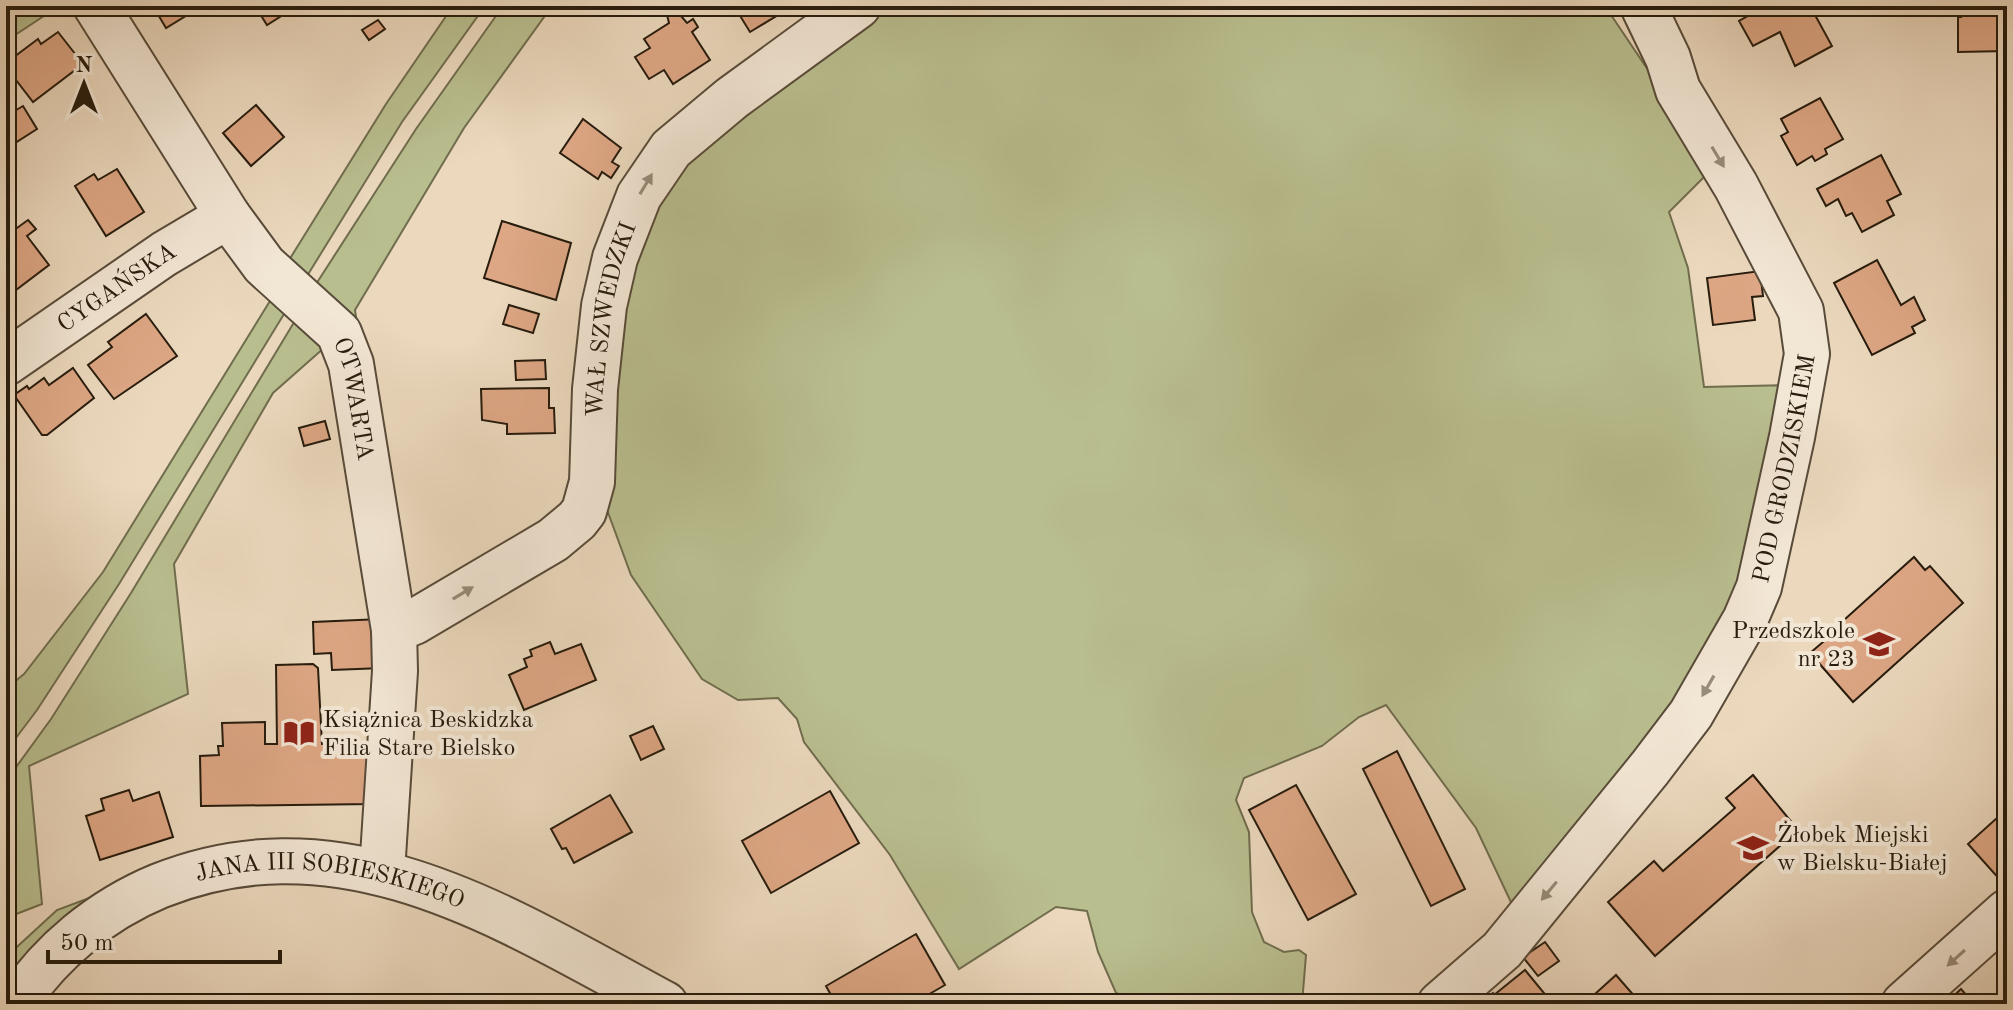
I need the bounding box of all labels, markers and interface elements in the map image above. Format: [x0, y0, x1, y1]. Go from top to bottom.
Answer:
north arrow [44, 44, 124, 124]
text: N [76, 55, 93, 77]
one-way arrow [1711, 146, 1725, 168]
one-way arrow [639, 173, 653, 195]
street label: WAŁ SZWEDZKI [584, 219, 642, 417]
street label: CYGAŃSKA [54, 240, 181, 338]
street label: OTWARTA [328, 334, 376, 462]
street label: POD GRODZISKIEM [1750, 353, 1821, 585]
one-way arrow [452, 586, 474, 600]
place label: Przedszkole nr 23 [1732, 620, 1855, 672]
school or university icon: Przedszkole nr 23 [1862, 627, 1896, 661]
one-way arrow [1701, 674, 1715, 697]
place label: Książnica Beskidzka Filia Stare Bielsko [323, 709, 533, 761]
library icon: Książnica Beskidzka Filia Stare Bielsko [282, 716, 316, 750]
place label: Żłobek Miejski w Bielsku-Białej [1777, 821, 1948, 876]
school or university icon: Żłobek Miejski w Bielsku-Białej [1736, 831, 1770, 865]
street label: JANA III SOBIESKIEGO [193, 851, 467, 914]
one-way arrow [1541, 881, 1558, 901]
scale bar [48, 914, 280, 964]
text: 50 m [60, 932, 114, 956]
one-way arrow [1946, 949, 1966, 966]

